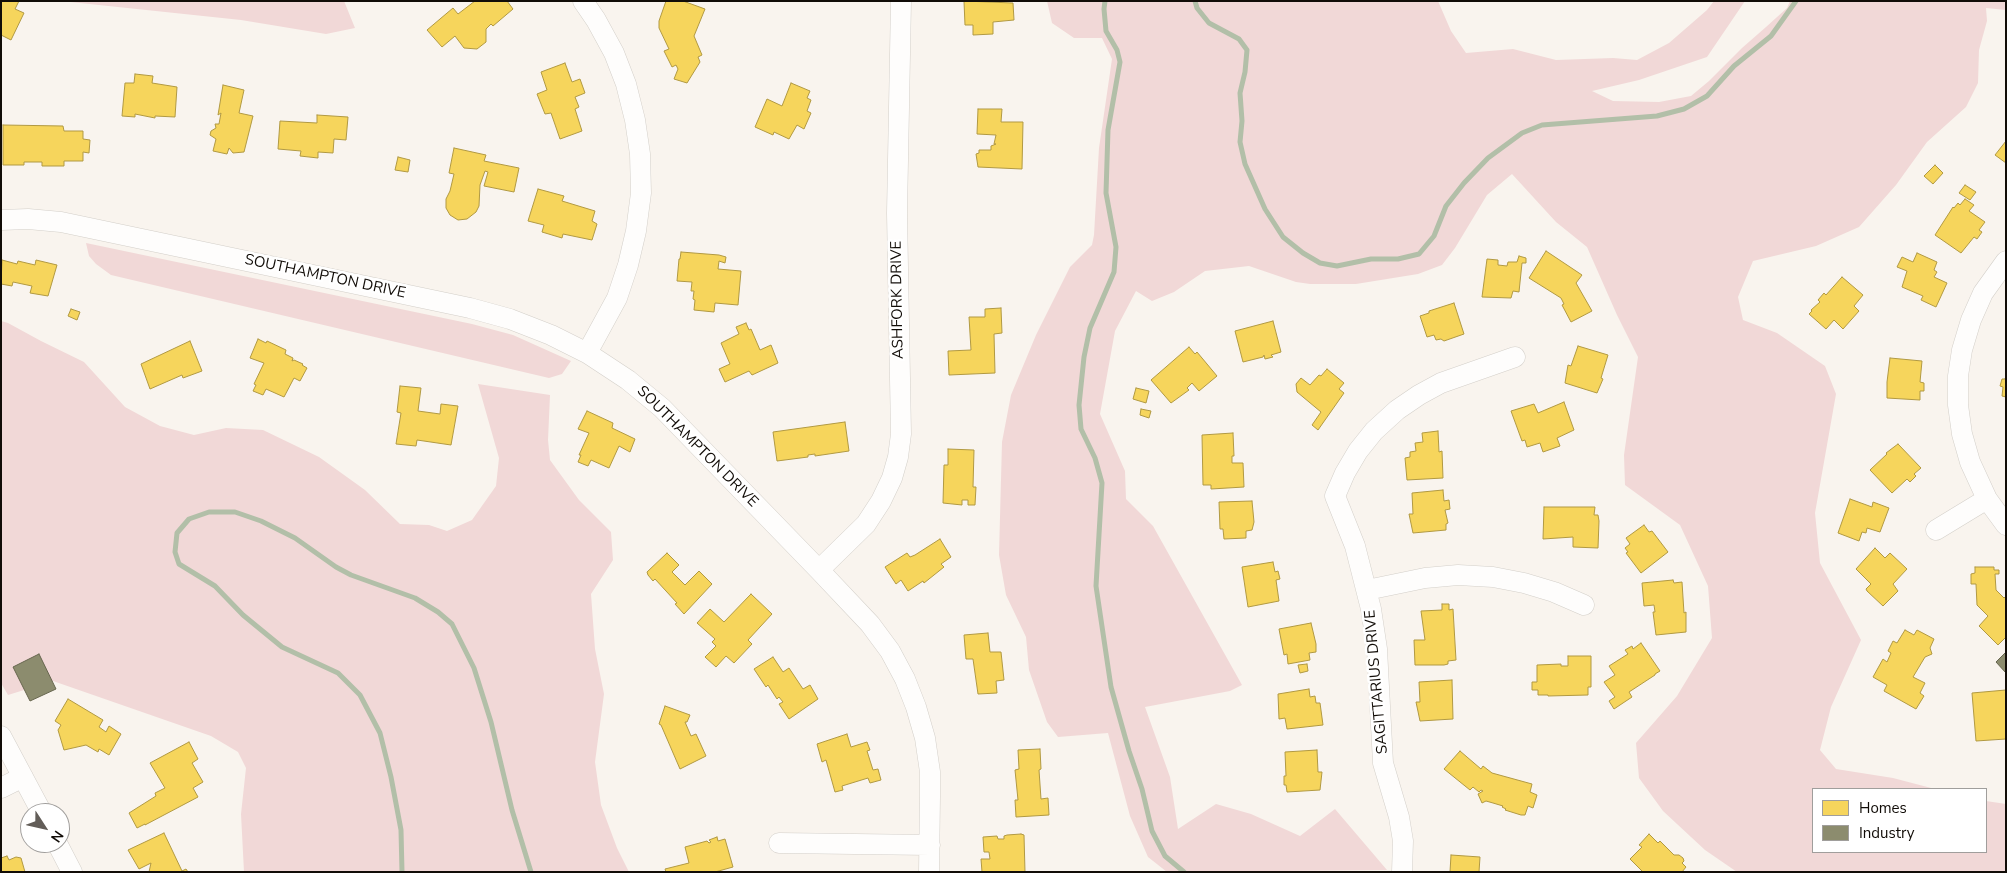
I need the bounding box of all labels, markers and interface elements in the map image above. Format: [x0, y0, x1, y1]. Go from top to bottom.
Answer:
street label: ASHFORK DRIVE [888, 241, 908, 359]
street label: SOUTHAMPTON DRIVE [243, 251, 407, 303]
street label: SOUTHAMPTON DRIVE [633, 383, 761, 511]
street label: SAGITTARIUS DRIVE [1362, 609, 1392, 755]
legend [1812, 788, 1987, 853]
text: Homes [1859, 798, 1907, 818]
north arrow [20, 803, 70, 853]
text: Industry [1859, 823, 1914, 843]
text: N [46, 827, 68, 846]

